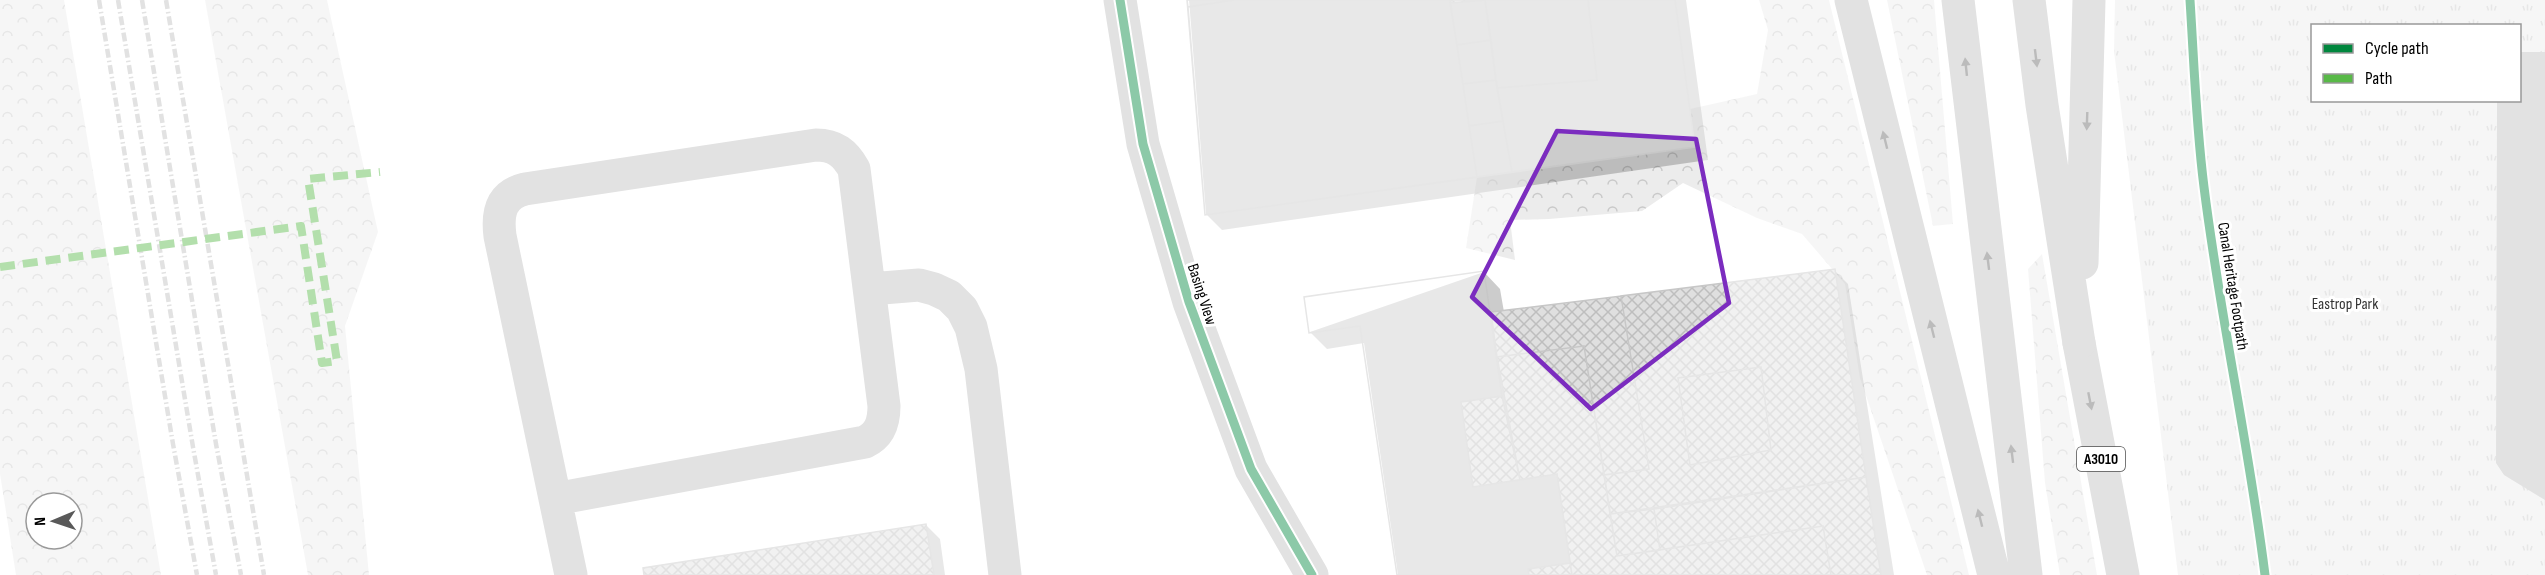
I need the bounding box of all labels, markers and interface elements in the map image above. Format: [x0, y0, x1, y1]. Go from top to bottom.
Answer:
legend [2311, 24, 2521, 102]
text: Cycle path [2365, 38, 2429, 59]
one-way arrow [2031, 49, 2041, 68]
one-way arrow [1961, 57, 1971, 76]
text: Path [2365, 68, 2393, 89]
one-way arrow [2082, 112, 2091, 131]
one-way arrow [1879, 131, 1889, 149]
street label: Canal Heritage Footpath [2213, 221, 2252, 351]
one-way arrow [1984, 251, 1993, 270]
street label: Basing View [1183, 261, 1220, 328]
park label: Eastrop Park [2312, 295, 2378, 314]
one-way arrow [1926, 320, 1936, 338]
one-way arrow [2086, 391, 2095, 410]
one-way arrow [2007, 445, 2017, 464]
road number: A3010 [2077, 447, 2125, 471]
north arrow [24, 491, 84, 551]
one-way arrow [1974, 509, 1984, 527]
text: N [31, 517, 50, 526]

